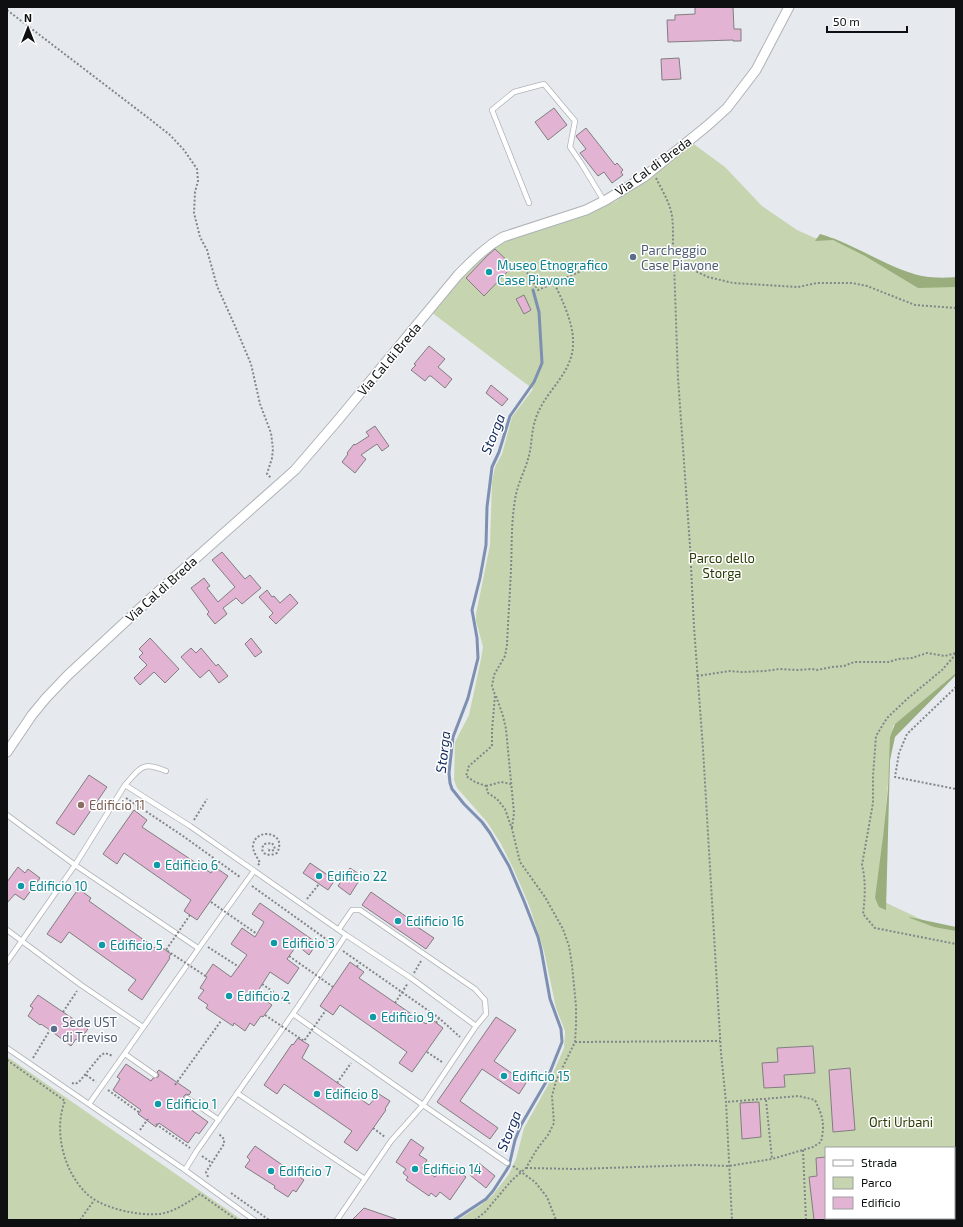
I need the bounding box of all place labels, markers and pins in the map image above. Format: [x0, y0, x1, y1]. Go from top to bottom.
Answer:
place label: Parcheggio Case Piavone [641, 242, 719, 273]
marker: Parcheggio Case Piavone [628, 252, 638, 262]
place label: Museo Etnografico Case Piavone [497, 257, 608, 288]
marker: Museo Etnografico Case Piavone [484, 267, 494, 277]
place label: Edificio 11 [89, 797, 145, 813]
marker: Edificio 11 [76, 800, 86, 810]
place label: Edificio 6 [165, 857, 218, 873]
marker: Edificio 6 [152, 860, 162, 870]
place label: Edificio 22 [327, 868, 387, 884]
marker: Edificio 22 [314, 871, 324, 881]
place label: Edificio 10 [29, 878, 88, 894]
marker: Edificio 10 [16, 881, 26, 891]
place label: Edificio 16 [406, 913, 464, 929]
marker: Edificio 16 [393, 916, 403, 926]
place label: Edificio 3 [282, 935, 335, 951]
place label: Edificio 5 [110, 937, 163, 953]
marker: Edificio 3 [269, 938, 279, 948]
marker: Edificio 5 [97, 940, 107, 950]
place label: Edificio 2 [237, 988, 290, 1004]
marker: Edificio 2 [224, 991, 234, 1001]
place label: Edificio 9 [381, 1009, 434, 1025]
marker: Edificio 9 [368, 1012, 378, 1022]
place label: Sede UST di Treviso [62, 1014, 118, 1045]
marker: Sede UST di Treviso [49, 1024, 59, 1034]
place label: Edificio 15 [512, 1068, 570, 1084]
marker: Edificio 15 [499, 1071, 509, 1081]
place label: Edificio 8 [325, 1086, 379, 1102]
marker: Edificio 8 [312, 1089, 322, 1099]
place label: Edificio 1 [166, 1096, 217, 1112]
marker: Edificio 1 [153, 1099, 163, 1109]
place label: Edificio 14 [423, 1161, 482, 1177]
place label: Edificio 7 [279, 1163, 332, 1179]
marker: Edificio 14 [410, 1164, 420, 1174]
marker: Edificio 7 [266, 1166, 276, 1176]

